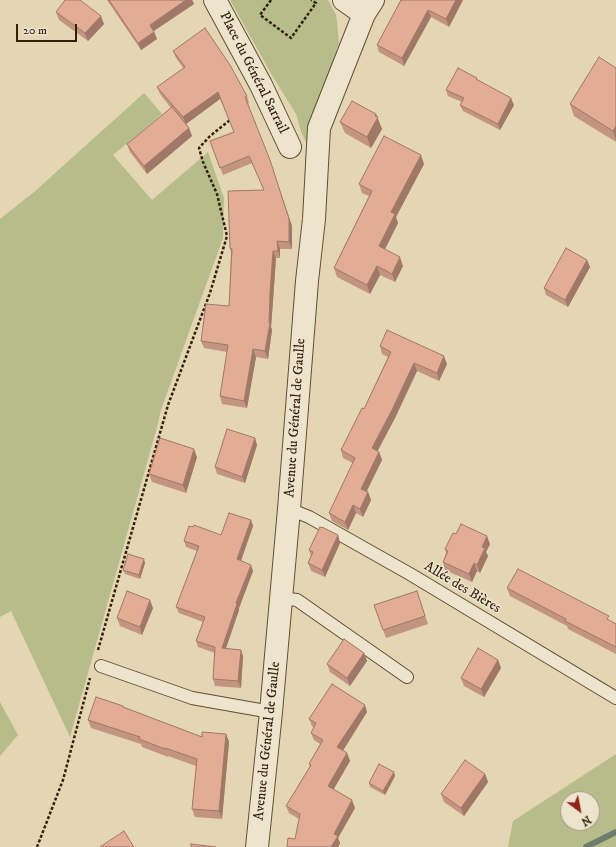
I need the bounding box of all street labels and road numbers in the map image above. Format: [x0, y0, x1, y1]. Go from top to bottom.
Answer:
street label: Place du Général Sarrail [215, 9, 291, 137]
street label: Avenue du Général de Gaulle [282, 338, 310, 498]
street label: Allée des Bières [421, 559, 503, 617]
street label: Avenue du Général de Gaulle [251, 661, 285, 821]

